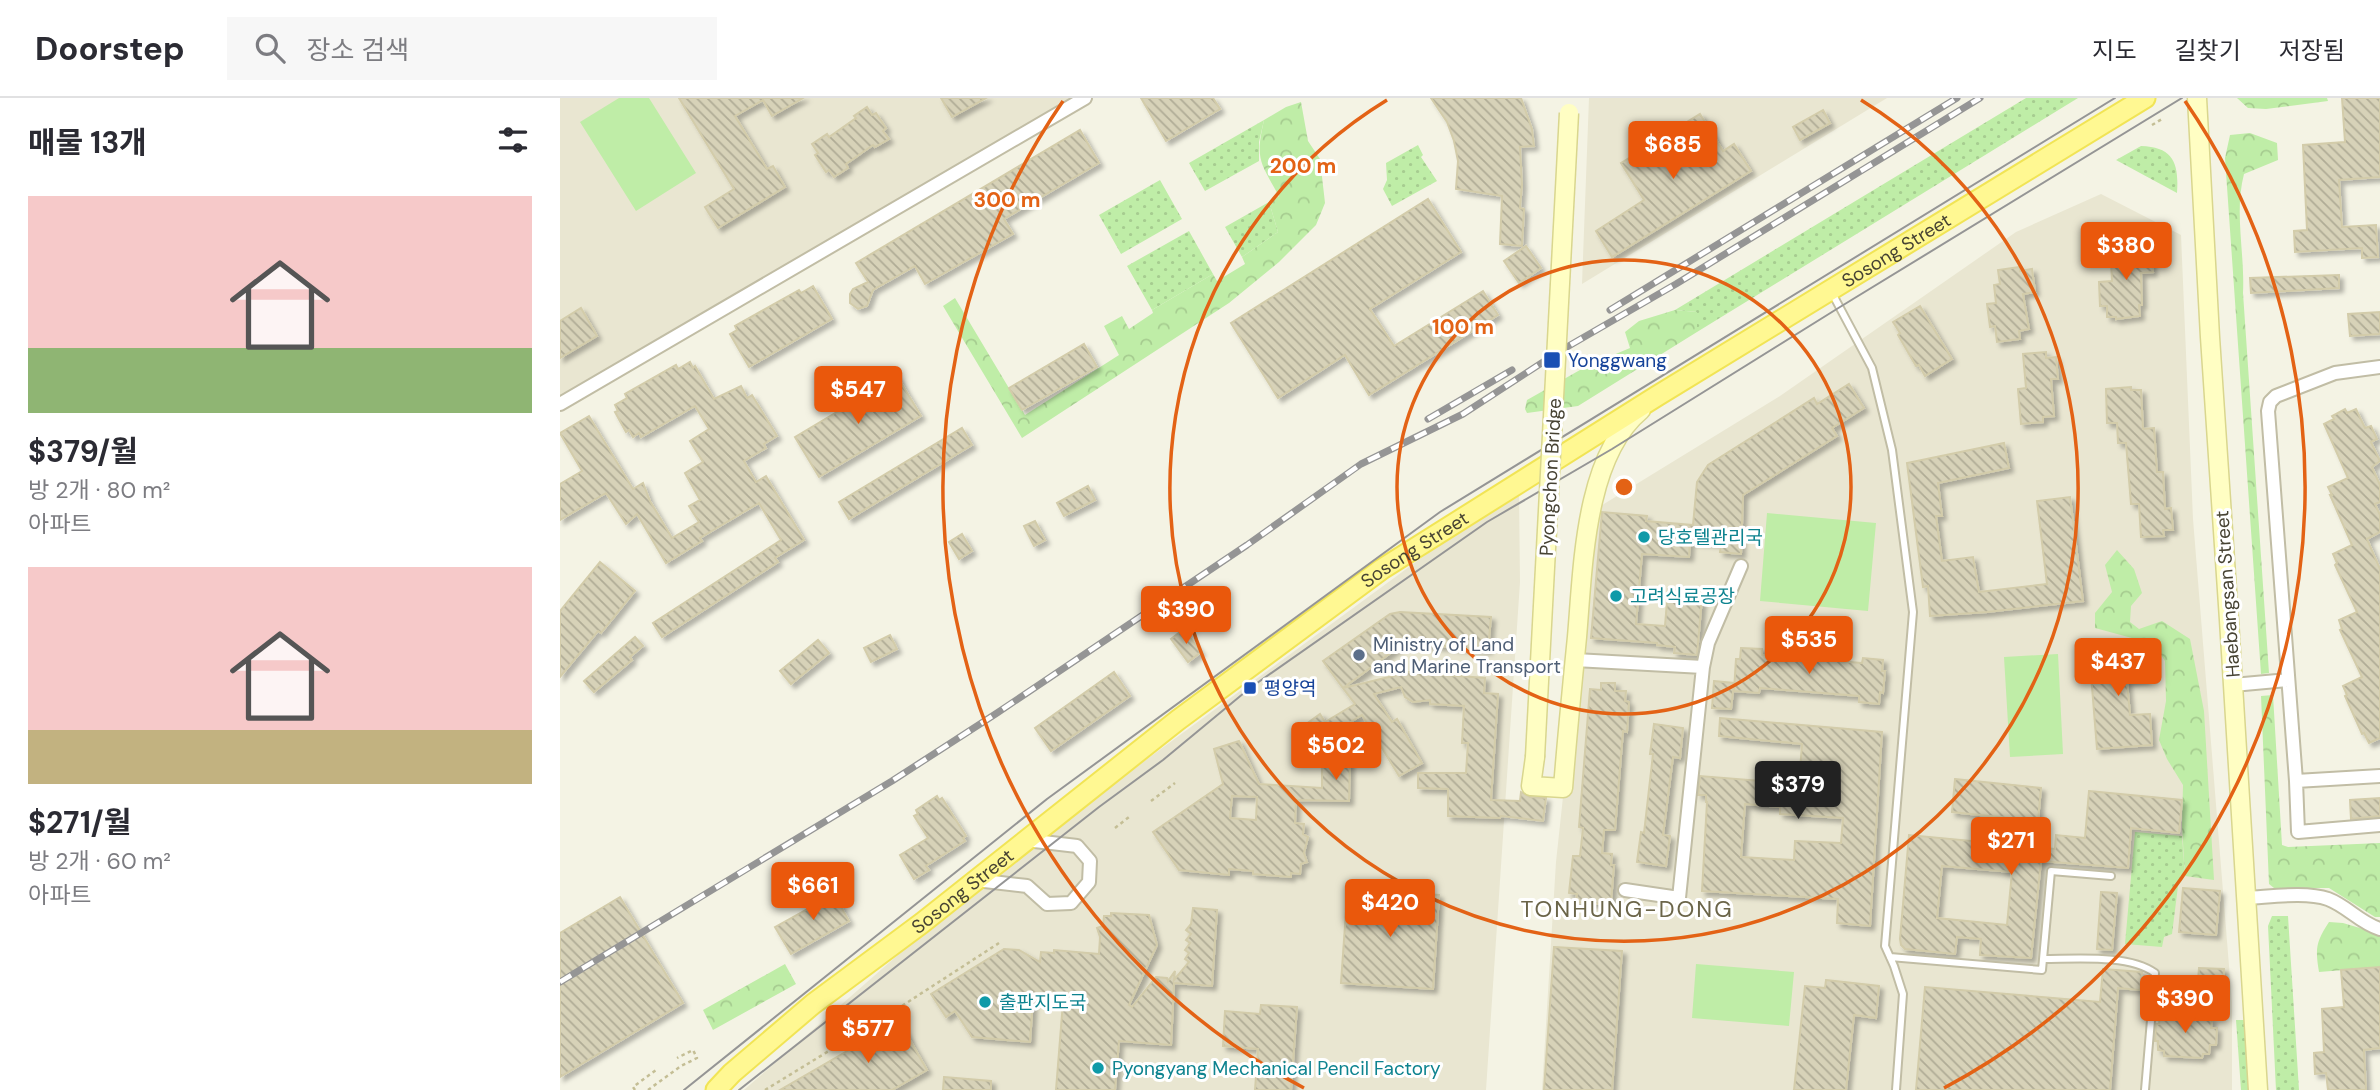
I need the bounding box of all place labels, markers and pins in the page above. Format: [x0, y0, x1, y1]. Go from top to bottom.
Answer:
pin: $685 [1632, 122, 1714, 181]
pin: $380 [2085, 222, 2167, 282]
place label: Yonggwang [1568, 348, 1667, 373]
marker: Yonggwang [1542, 350, 1562, 370]
pin: $547 [817, 366, 899, 426]
centre of rings [1612, 475, 1636, 499]
place label: 당호텔관리국 [1658, 525, 1763, 550]
marker: 당호텔관리국 [1636, 529, 1652, 545]
place label: 고려식료공장 [1630, 584, 1735, 609]
pin: $390 [1145, 587, 1227, 646]
marker: 고려식료공장 [1608, 588, 1624, 604]
pin: $535 [1768, 616, 1850, 676]
place label: Ministry of Land and Marine Transport [1373, 632, 1561, 679]
pin: $437 [2077, 638, 2159, 698]
marker: Ministry of Land and Marine Transport [1351, 647, 1367, 663]
place label: 평양역 [1264, 676, 1316, 701]
marker: 평양역 [1242, 680, 1258, 696]
pin: $502 [1295, 722, 1377, 782]
pin: $379 [1757, 762, 1839, 821]
pin: $271 [1970, 818, 2052, 877]
pin: $661 [772, 862, 854, 922]
pin: $420 [1349, 880, 1431, 939]
pin: $390 [2144, 976, 2226, 1035]
place label: 출판지도국 [999, 990, 1086, 1015]
marker: 출판지도국 [977, 994, 993, 1010]
pin: $577 [827, 1006, 909, 1065]
place label: Pyongyang Mechanical Pencil Factory [1112, 1056, 1441, 1081]
marker: Pyongyang Mechanical Pencil Factory [1090, 1060, 1106, 1076]

